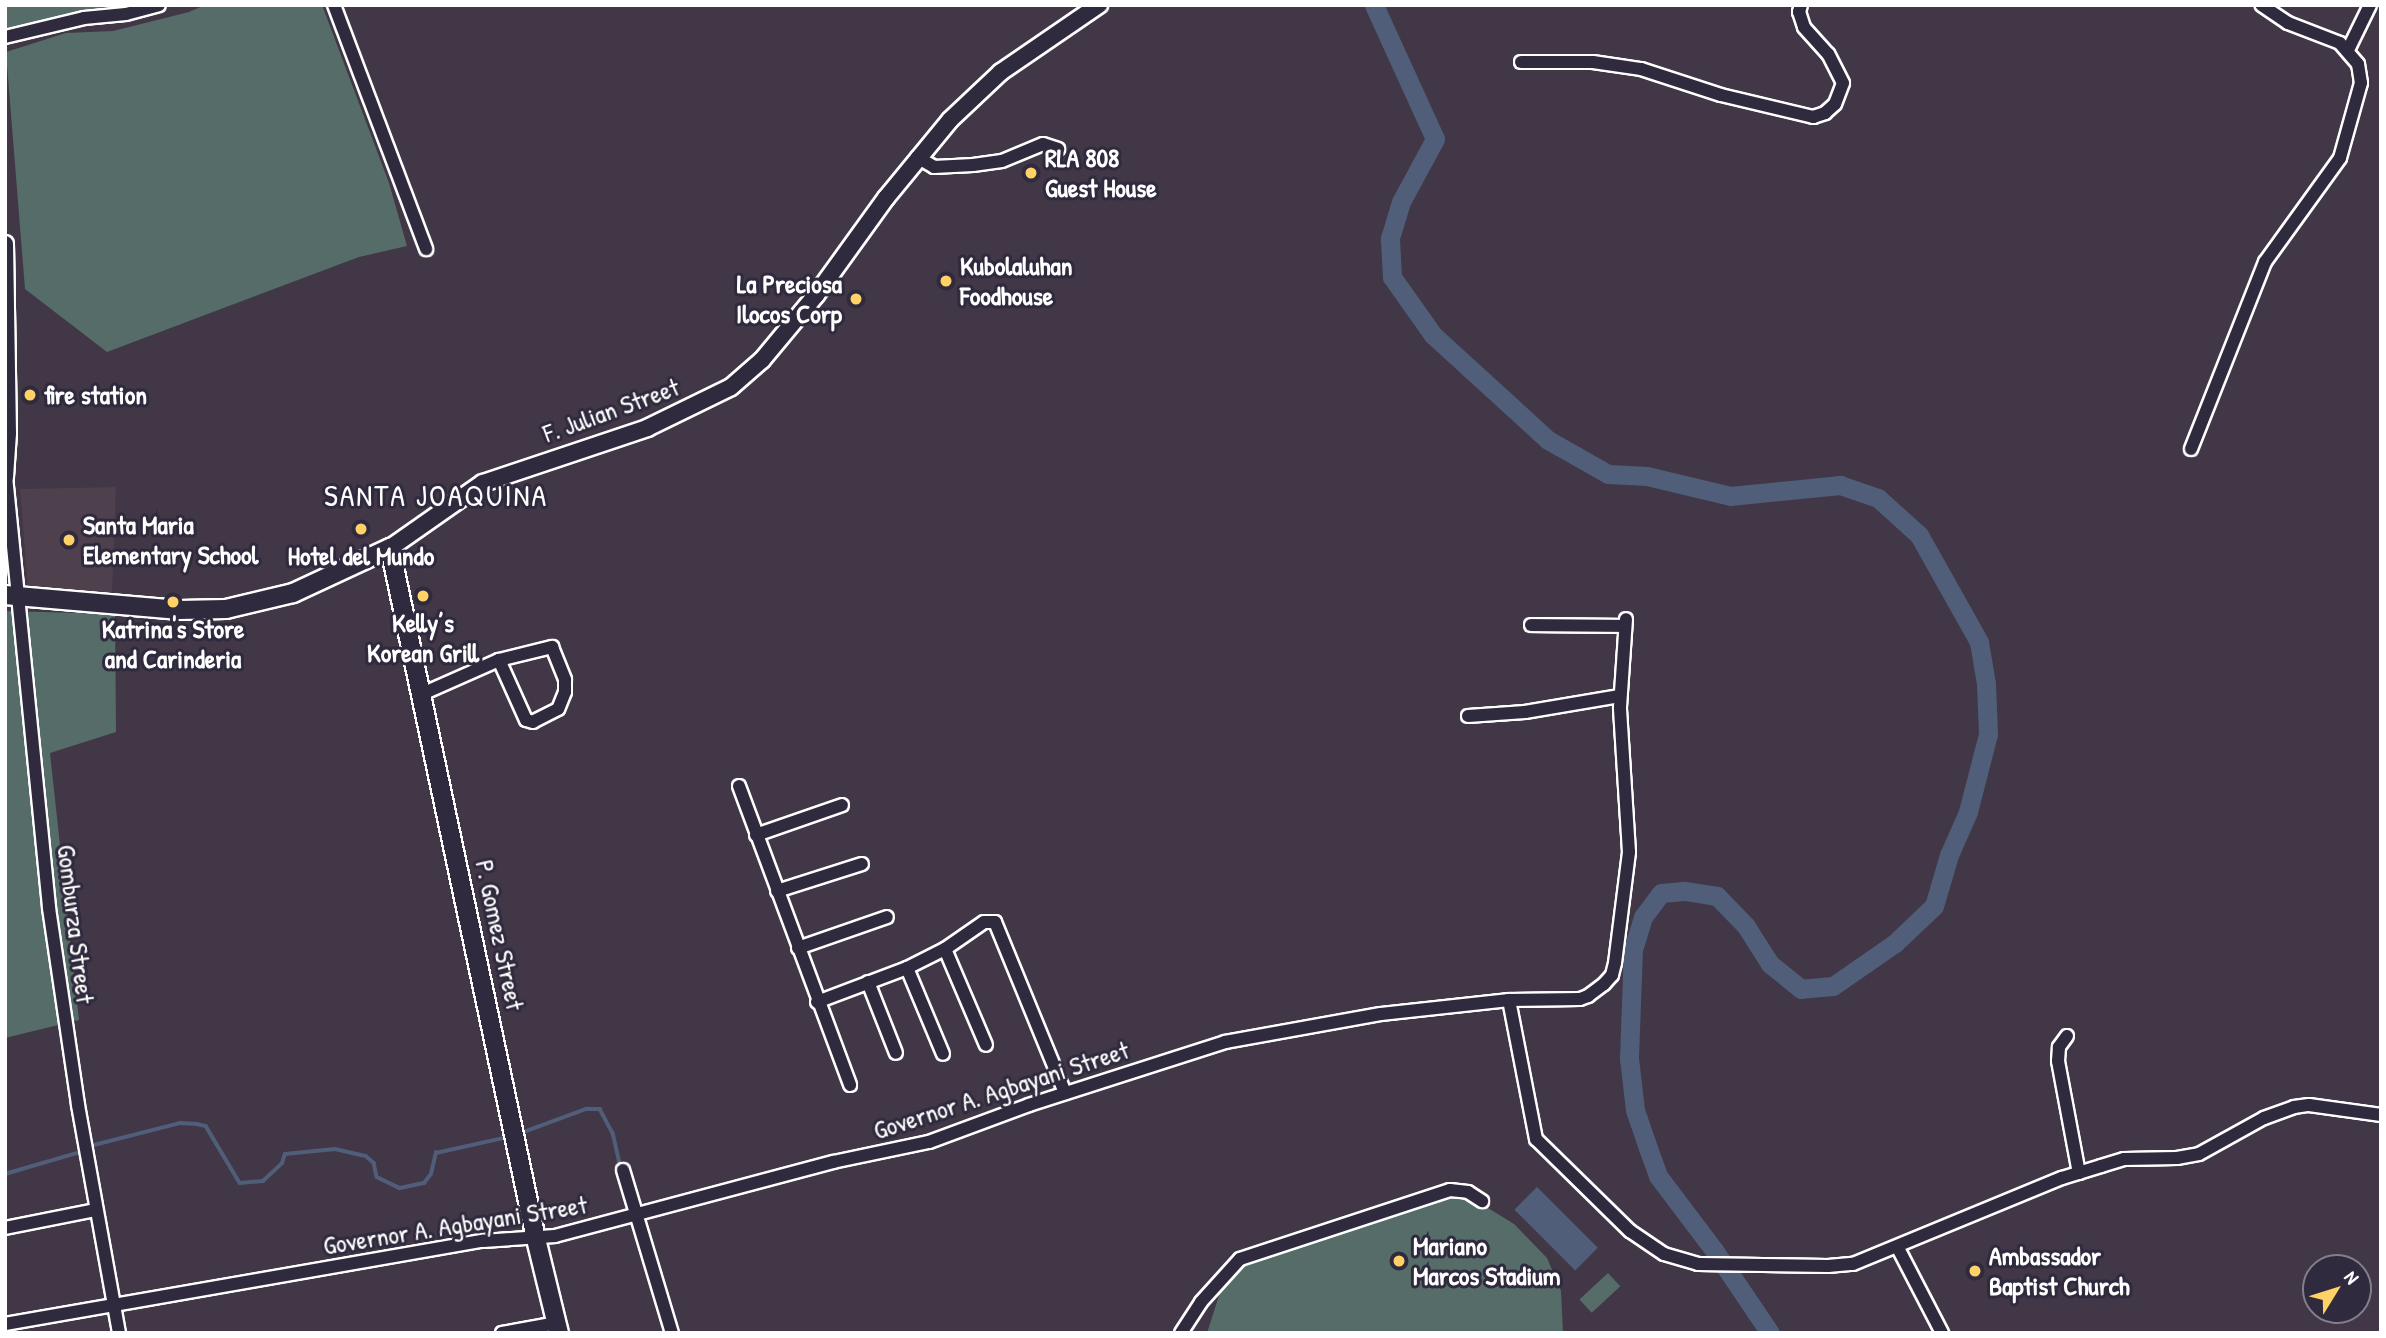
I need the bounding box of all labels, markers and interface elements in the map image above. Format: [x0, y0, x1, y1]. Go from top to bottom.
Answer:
place label: RLA 808 Guest House [1045, 142, 1157, 204]
marker: RLA 808 Guest House [1023, 165, 1039, 181]
place label: Kubolaluhan Foodhouse [960, 250, 1072, 312]
place label: La Preciosa Ilocos Corp [736, 268, 842, 330]
marker: Kubolaluhan Foodhouse [938, 273, 954, 289]
marker: La Preciosa Ilocos Corp [848, 291, 864, 307]
street label: F. Julian Street [539, 371, 683, 449]
place label: fire station [44, 379, 147, 411]
marker: fire station [22, 387, 38, 403]
district label: SANTA JOAQUINA [326, 477, 546, 513]
place label: Santa Maria Elementary School [83, 509, 258, 570]
marker: Hotel del Mundo [353, 521, 369, 537]
marker: Santa Maria Elementary School [61, 532, 77, 548]
place label: Hotel del Mundo [288, 540, 434, 572]
marker: Kelly’s Korean Grill [415, 588, 431, 604]
marker: Katrina's Store and Carinderia [165, 594, 181, 610]
place label: Kelly’s Korean Grill [367, 607, 479, 668]
place label: Katrina's Store and Carinderia [102, 613, 244, 674]
street label: Gomburza Street [51, 843, 101, 1005]
street label: P. Gomez Street [469, 857, 531, 1013]
street label: Governor A. Agbayani Street [869, 1034, 1133, 1146]
street label: Governor A. Agbayani Street [321, 1189, 589, 1261]
place label: Mariano Marcos Stadium [1413, 1230, 1560, 1292]
place label: Ambassador Baptist Church [1989, 1240, 2130, 1302]
marker: Mariano Marcos Stadium [1391, 1253, 1407, 1269]
north arrow [2302, 1254, 2372, 1324]
marker: Ambassador Baptist Church [1967, 1263, 1983, 1279]
text: N [2339, 1265, 2365, 1289]

